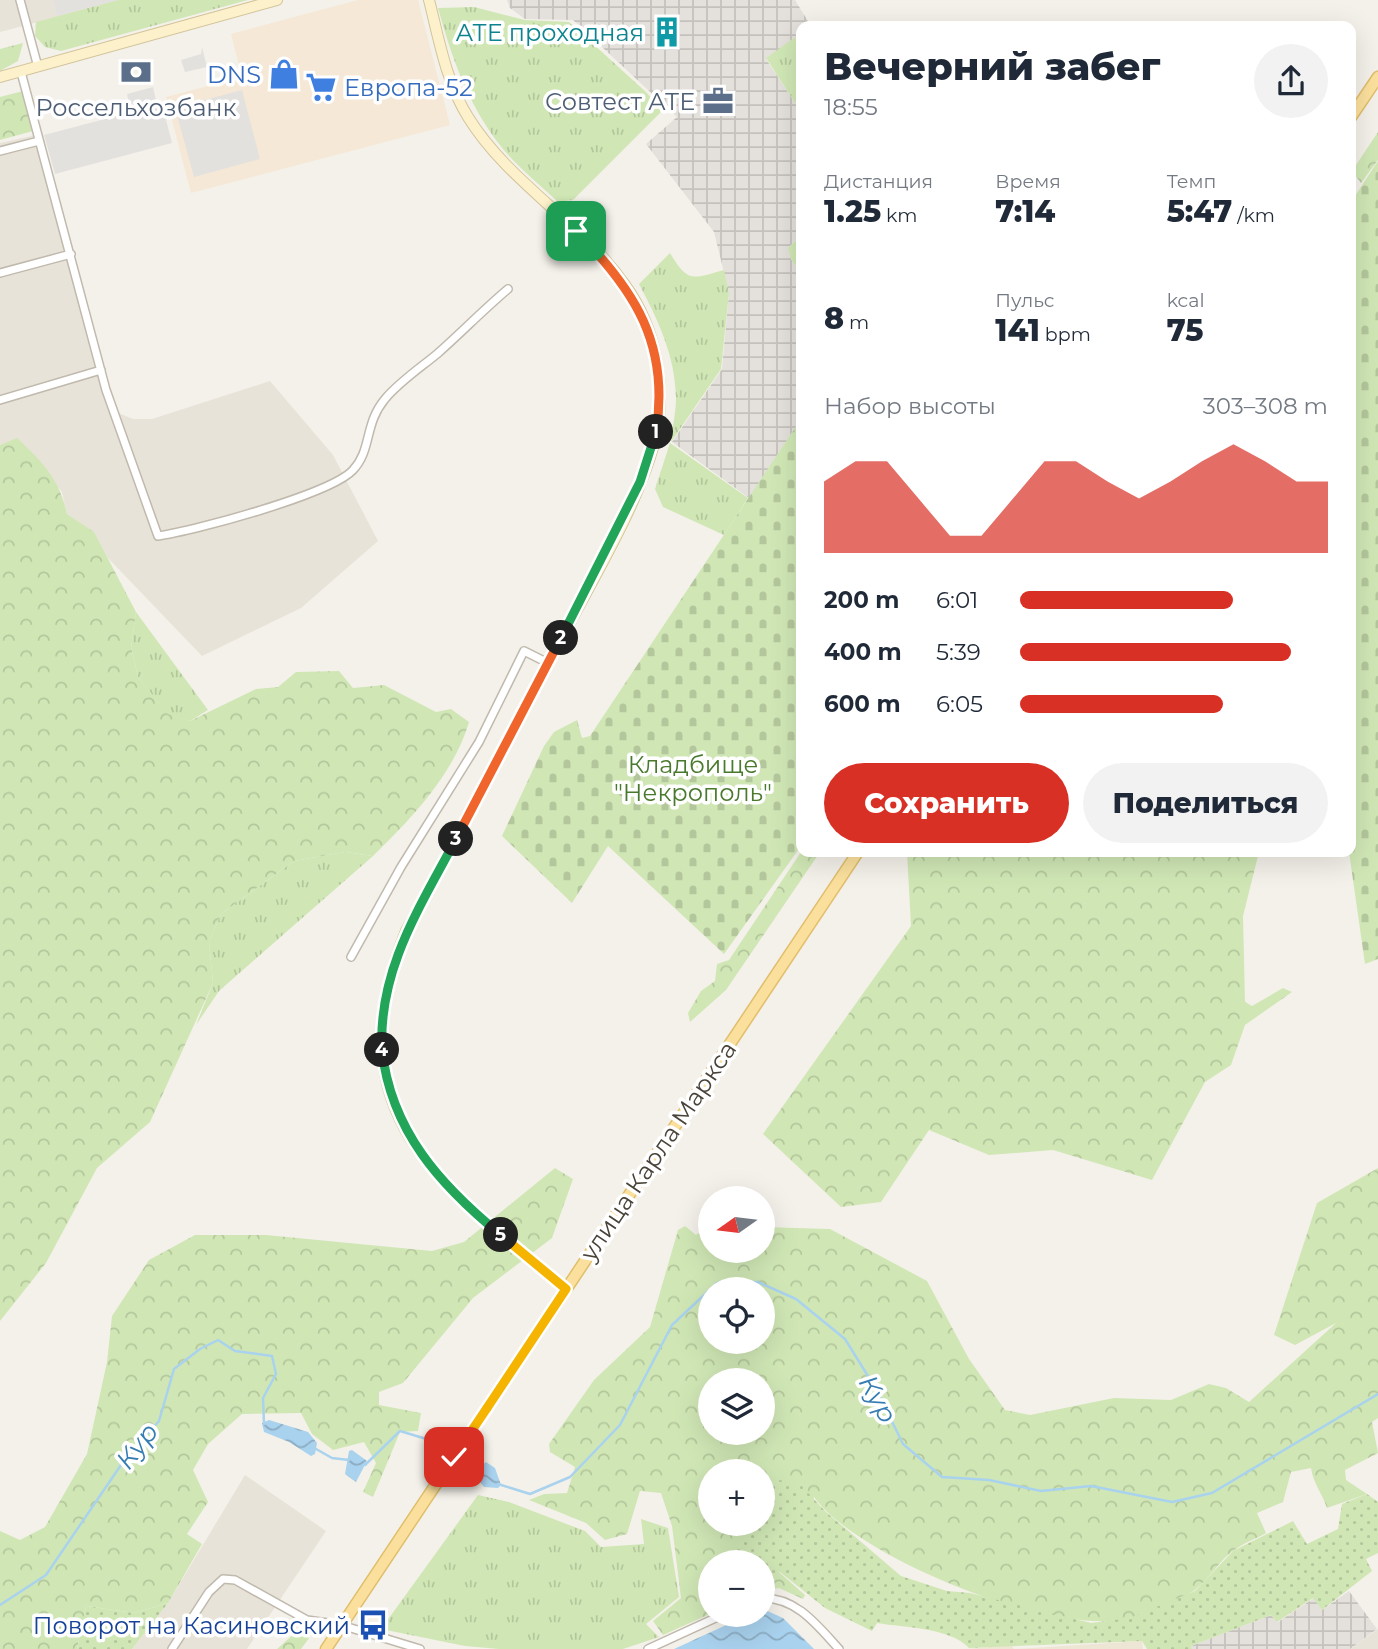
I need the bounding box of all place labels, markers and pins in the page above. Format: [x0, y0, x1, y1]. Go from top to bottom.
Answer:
building icon: АТЕ проходная [650, 15, 684, 49]
place label: АТЕ проходная [456, 18, 644, 47]
bank icon: Россельхозбанк [119, 55, 153, 89]
shop icon: DNS [267, 57, 301, 91]
place label: DNS [207, 60, 261, 89]
supermarket icon: Европа-52 [304, 70, 338, 104]
place label: Европа-52 [344, 73, 473, 102]
office icon: Совтест АТЕ [701, 84, 735, 118]
place label: Совтест АТЕ [545, 87, 695, 116]
place label: Россельхозбанк [35, 93, 237, 122]
pin [546, 201, 606, 261]
pin: 1 [638, 414, 674, 450]
pin: 2 [544, 620, 578, 656]
pin: 3 [438, 822, 474, 856]
pin: 4 [364, 1032, 400, 1068]
pin: 5 [484, 1218, 518, 1252]
pin [424, 1427, 484, 1487]
bus stop icon: Поворот на Касиновский [356, 1608, 390, 1642]
place label: Поворот на Касиновский [33, 1611, 350, 1640]

